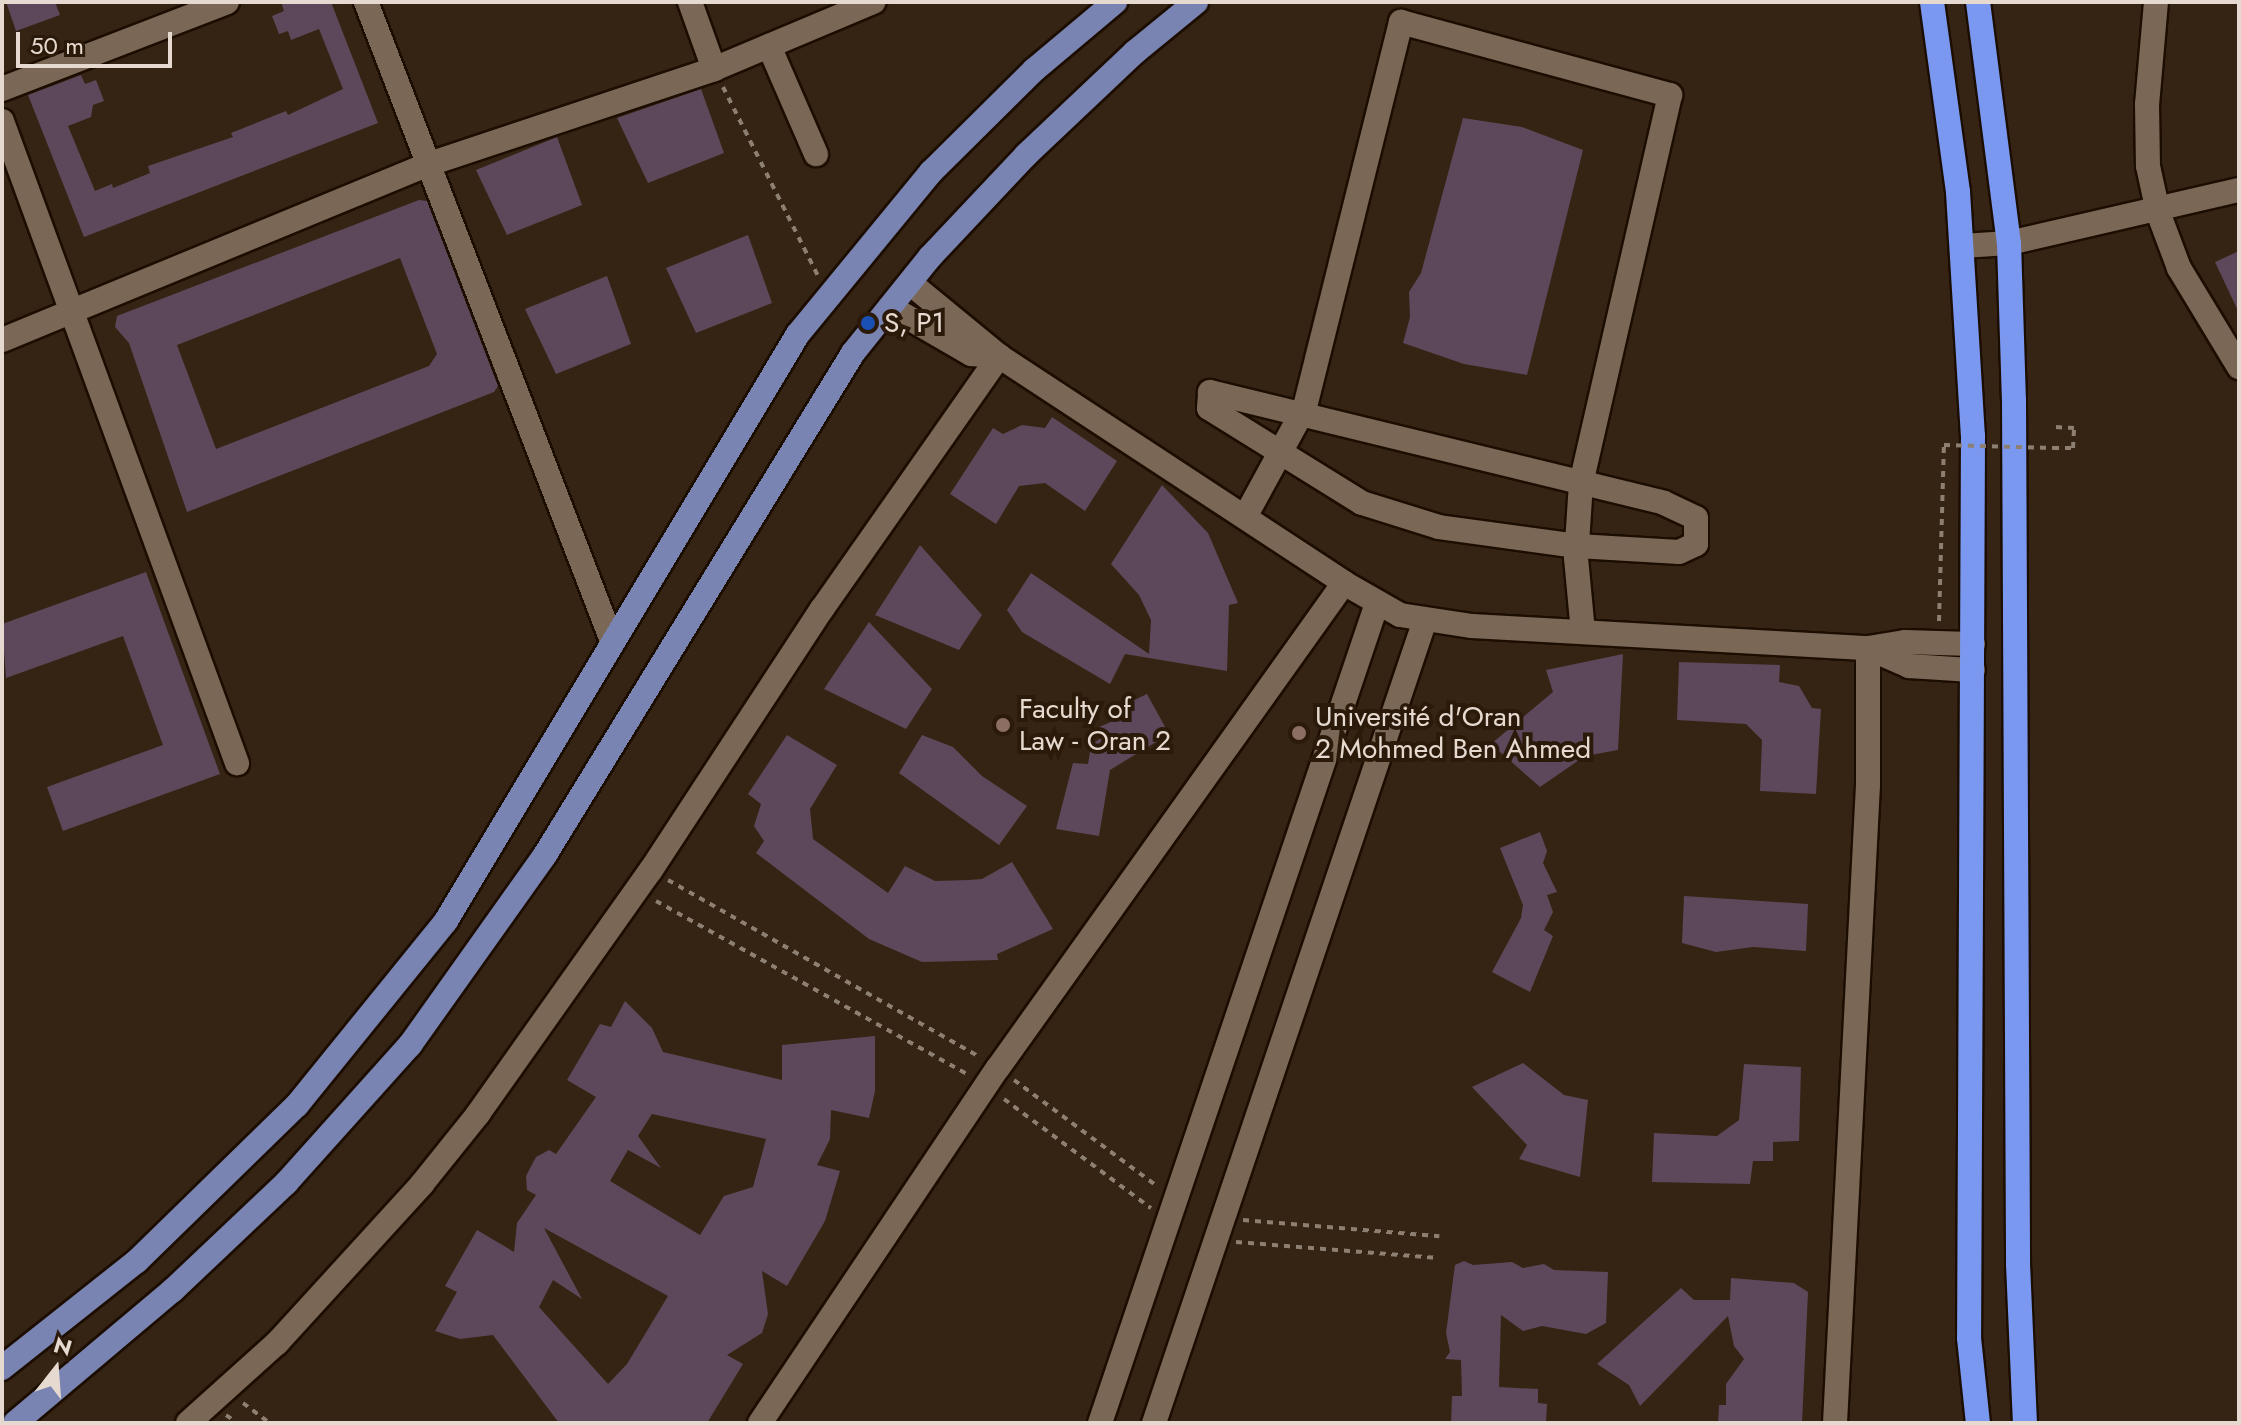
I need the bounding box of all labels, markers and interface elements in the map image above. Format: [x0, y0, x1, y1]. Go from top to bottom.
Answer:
scale bar [20, 16, 176, 66]
text: 50 m [30, 28, 84, 63]
place label: S, P1 [884, 306, 944, 340]
marker: S, P1 [859, 314, 877, 332]
place label: Faculty of Law - Oran 2 [1019, 692, 1171, 758]
place label: Université d'Oran 2 Mohmed Ben Ahmed [1315, 700, 1591, 766]
marker: Faculty of Law - Oran 2 [994, 716, 1012, 734]
marker: Université d'Oran 2 Mohmed Ben Ahmed [1290, 724, 1308, 742]
text: N [50, 1328, 76, 1364]
north arrow [16, 1329, 96, 1409]

